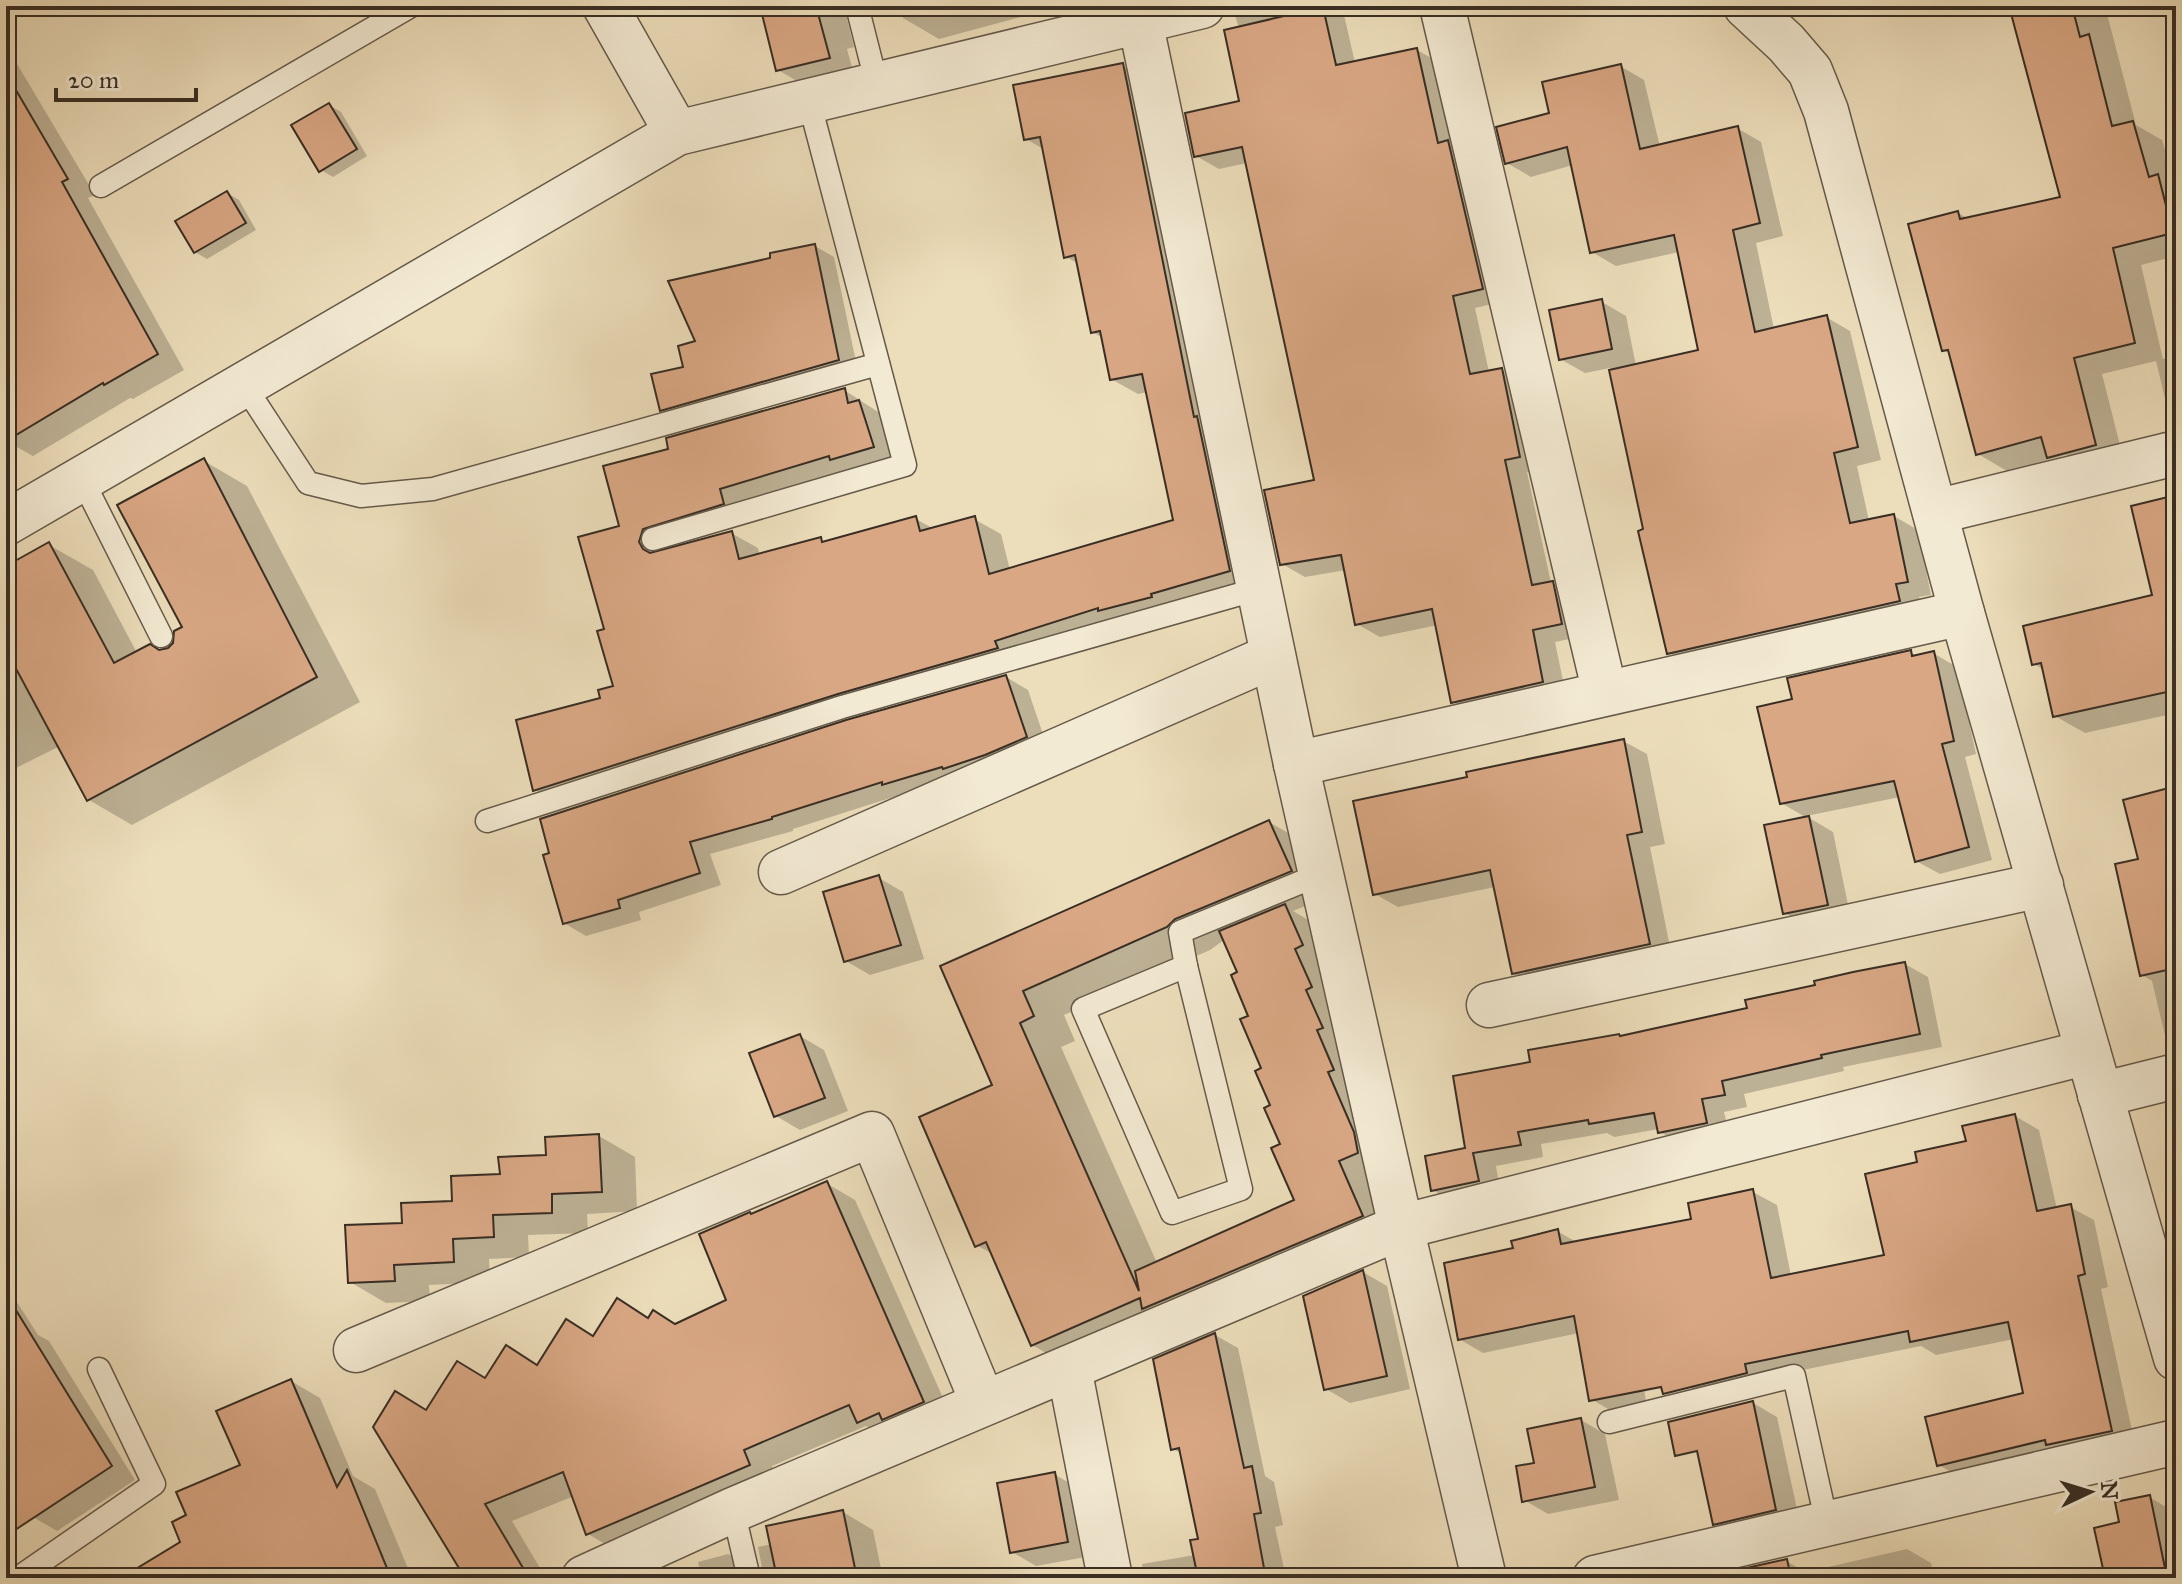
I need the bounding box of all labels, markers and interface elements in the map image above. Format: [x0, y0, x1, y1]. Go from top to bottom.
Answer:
scale bar [56, 52, 196, 102]
text: 20 m [68, 65, 119, 95]
north arrow [2050, 1452, 2130, 1532]
text: N [2095, 1480, 2124, 1501]

